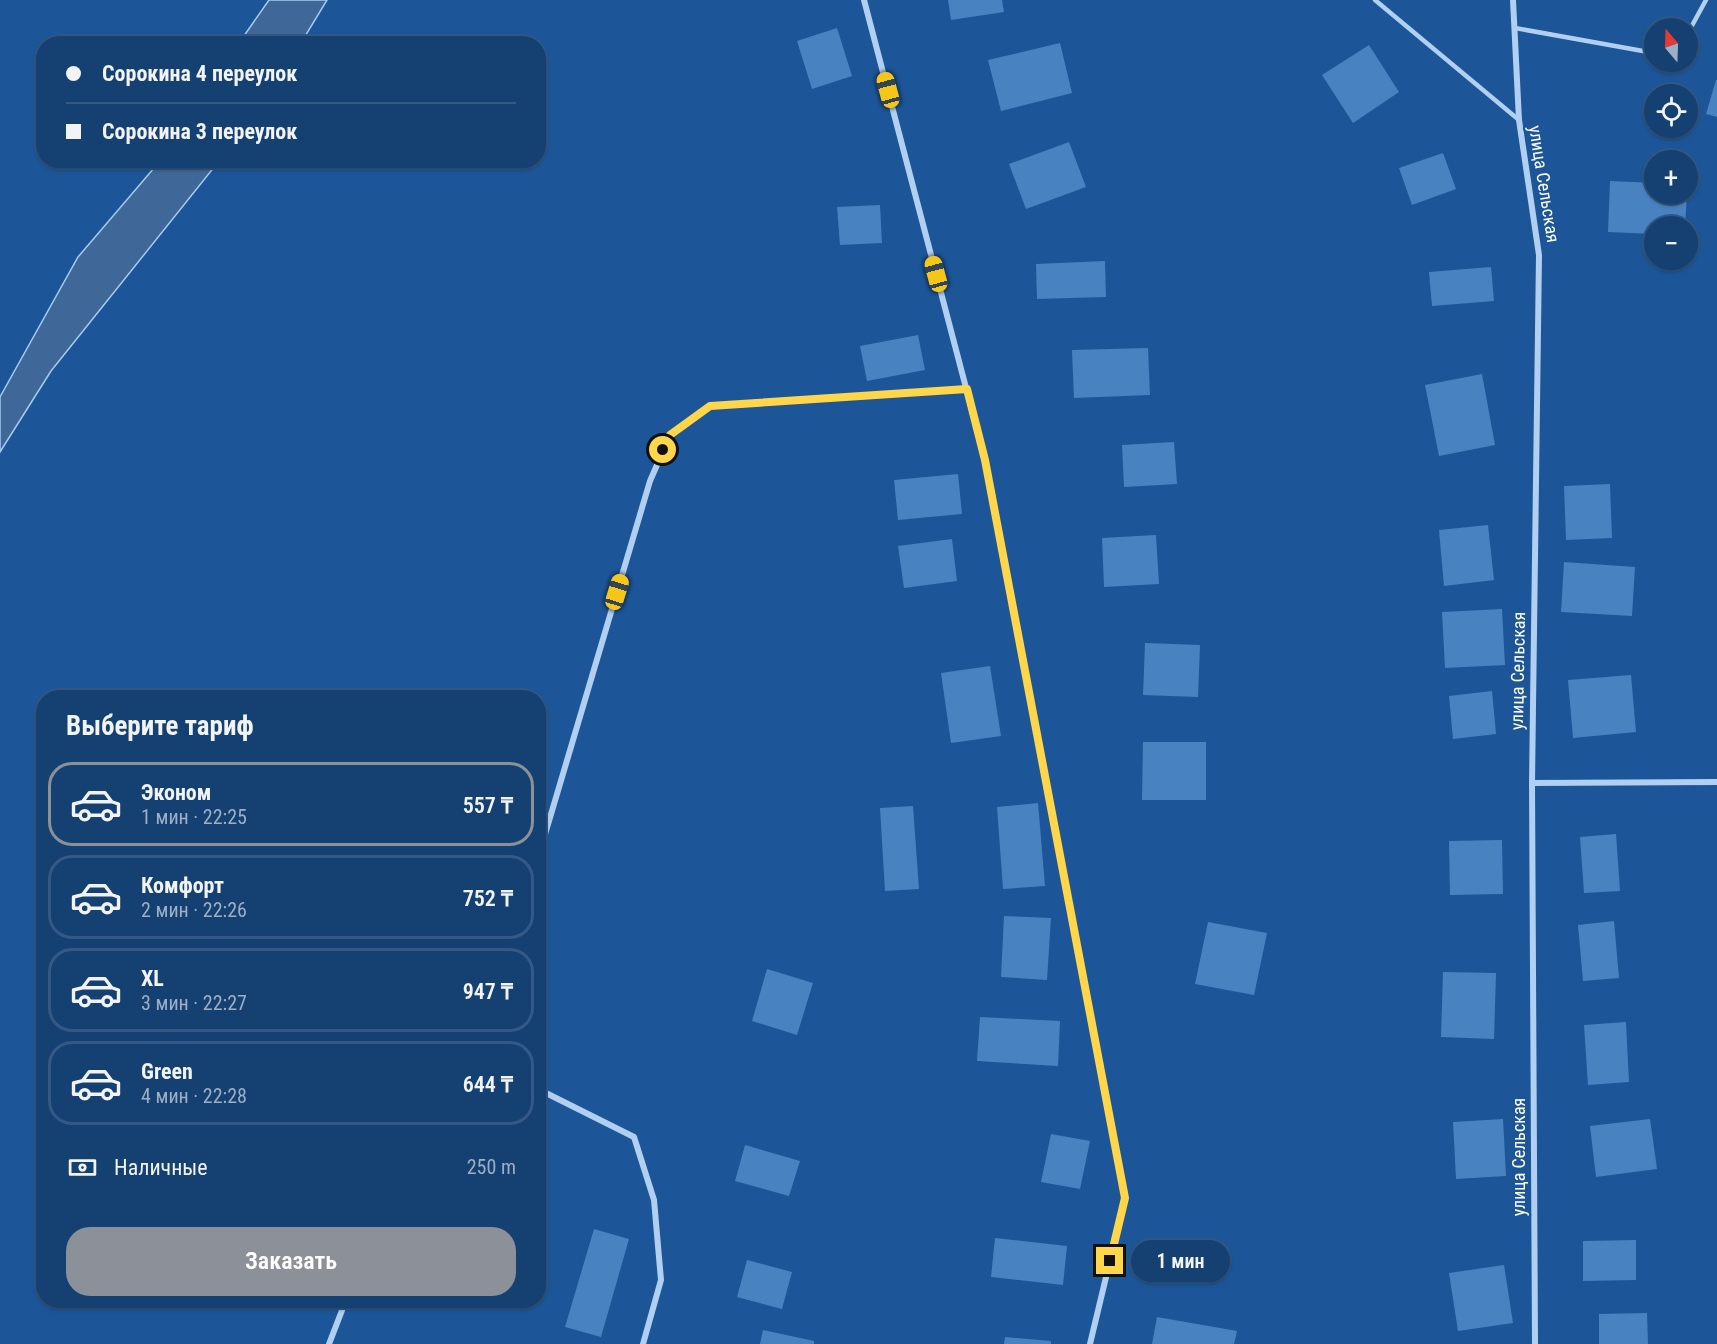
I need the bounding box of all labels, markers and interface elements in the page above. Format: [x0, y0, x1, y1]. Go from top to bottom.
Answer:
north arrow [1644, 18, 1698, 72]
map controls [1644, 18, 1698, 270]
text: Сорокина 4 переулок [102, 61, 297, 86]
car [875, 70, 901, 110]
button: locate [1644, 84, 1698, 138]
text: Сорокина 3 переулок [102, 119, 297, 144]
street label: улица Сельская [1525, 124, 1564, 244]
button: + [1644, 150, 1698, 204]
button: − [1644, 216, 1698, 270]
car [923, 254, 949, 294]
route start [649, 436, 676, 463]
car [603, 572, 631, 612]
street label: улица Сельская [1506, 612, 1529, 730]
text: Выберите тариф [66, 710, 254, 742]
icon: car [69, 777, 123, 831]
text: Эконом [141, 780, 211, 805]
text: 557 ₸ [463, 793, 513, 818]
text: 1 мин · 22:25 [141, 805, 247, 829]
icon: car [69, 870, 123, 924]
text: Комфорт [141, 873, 224, 898]
text: 752 ₸ [463, 886, 513, 911]
text: 2 мин · 22:26 [141, 898, 247, 922]
icon: car [69, 963, 123, 1017]
text: XL [141, 966, 164, 991]
text: 947 ₸ [463, 979, 513, 1004]
text: 3 мин · 22:27 [141, 991, 247, 1015]
icon: car [69, 1056, 123, 1110]
text: Green [141, 1059, 193, 1084]
text: 644 ₸ [463, 1072, 513, 1097]
text: 4 мин · 22:28 [141, 1084, 247, 1108]
street label: улица Сельская [1508, 1098, 1529, 1216]
icon: cash [66, 1151, 99, 1184]
text: Наличные [114, 1155, 208, 1180]
text: 250 m [467, 1155, 516, 1179]
button: Заказать [66, 1227, 516, 1296]
callout: 1 мин [1131, 1240, 1230, 1282]
route end [1096, 1247, 1123, 1274]
text: 1 мин [1157, 1249, 1204, 1273]

